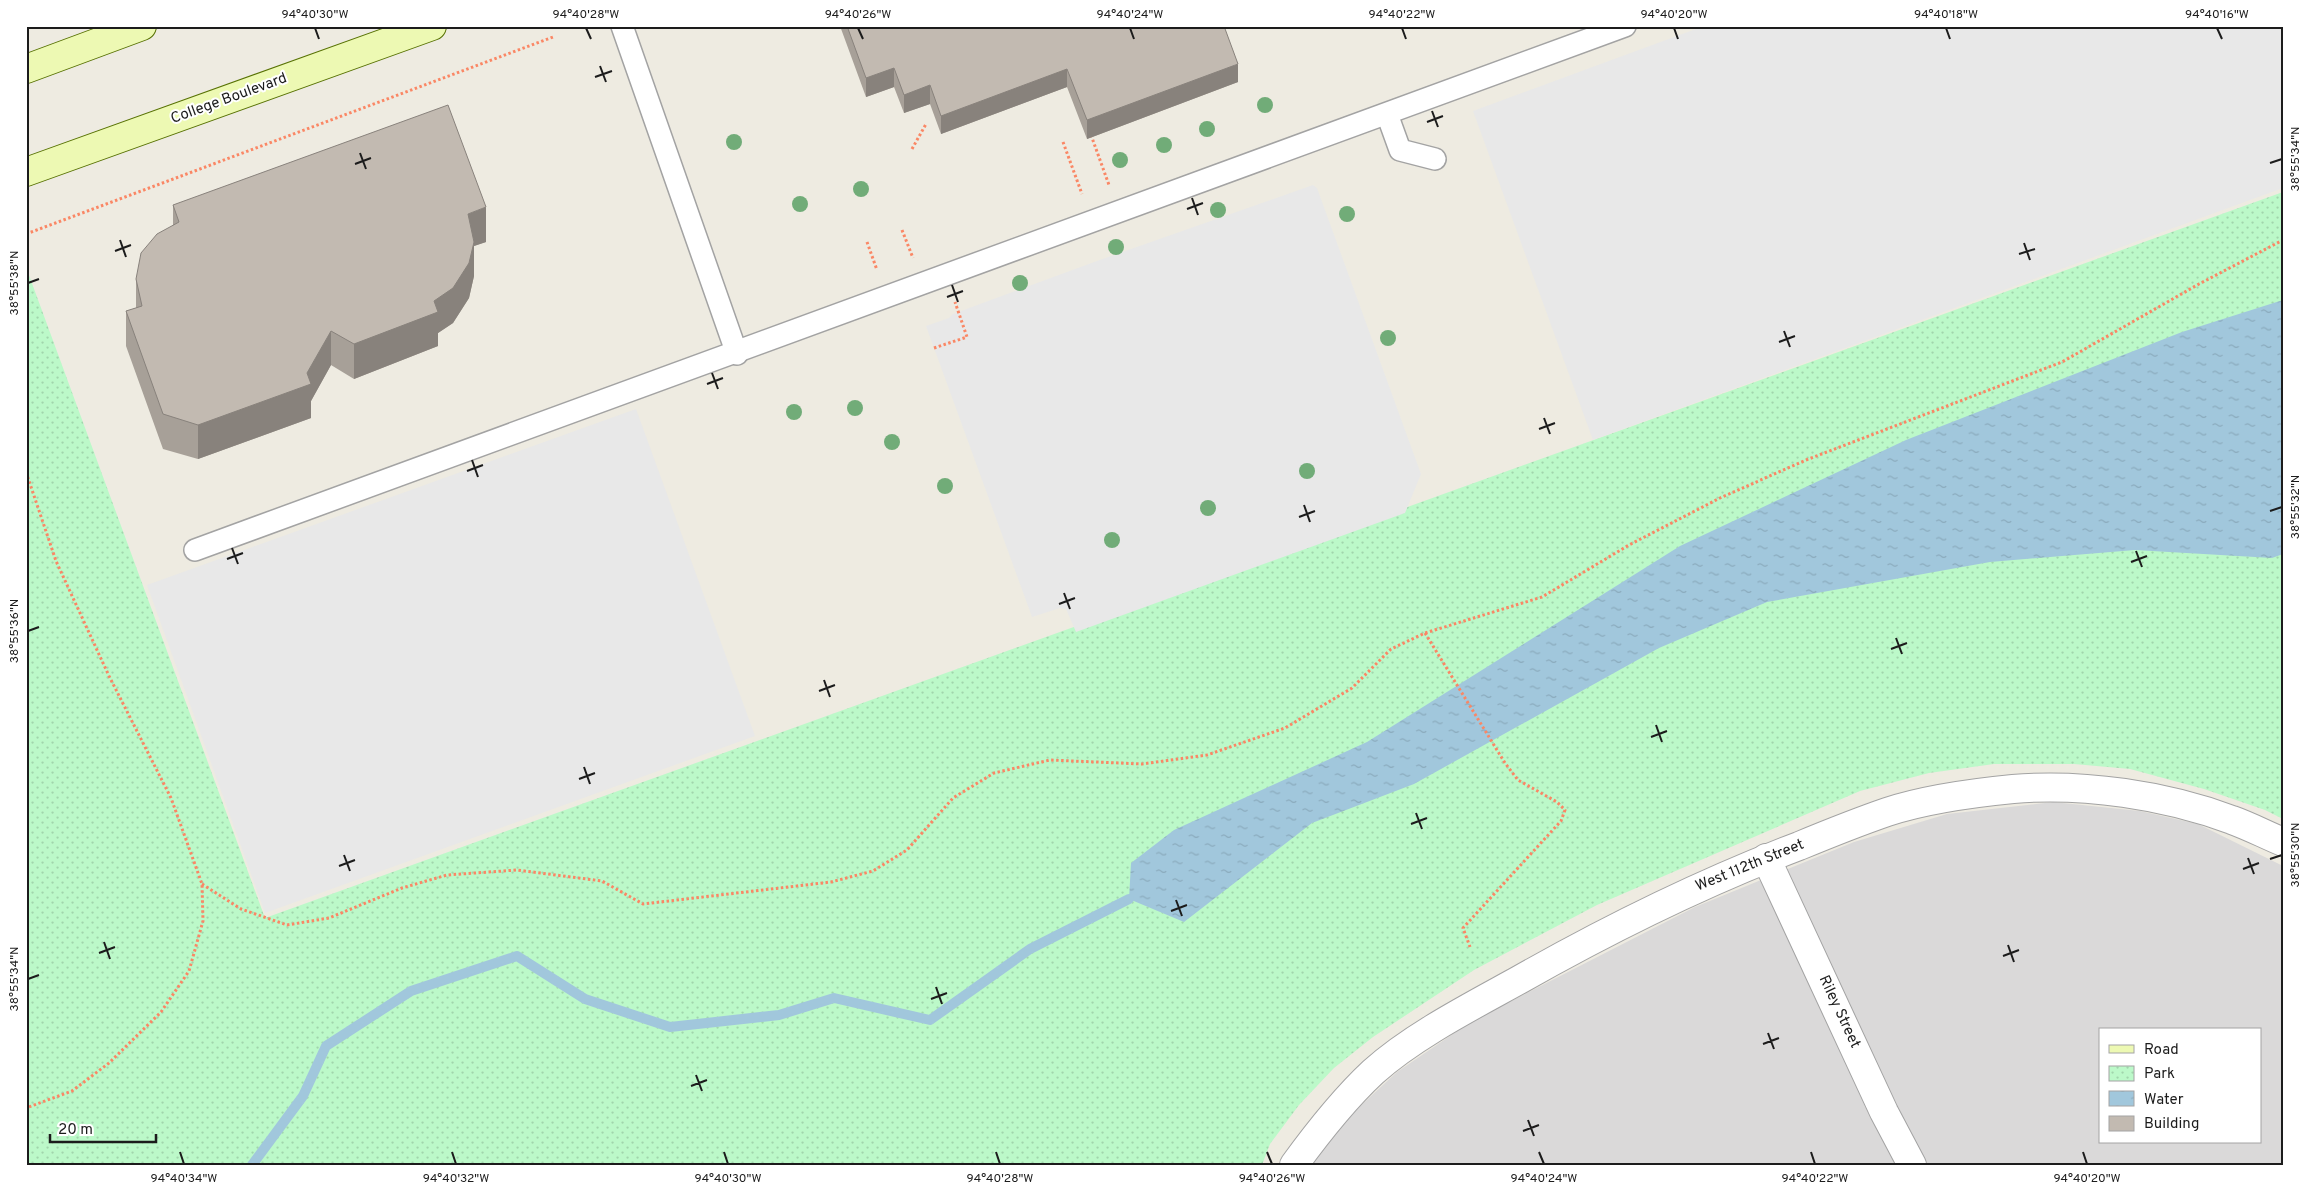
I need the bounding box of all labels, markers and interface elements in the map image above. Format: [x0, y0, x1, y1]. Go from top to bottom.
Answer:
text: 94°40'30"W [282, 7, 348, 23]
text: 94°40'28"W [553, 7, 619, 23]
text: 94°40'26"W [825, 7, 891, 23]
text: 94°40'24"W [1097, 7, 1163, 23]
text: 94°40'22"W [1369, 7, 1435, 23]
text: 94°40'20"W [1640, 7, 1708, 23]
text: 94°40'18"W [1914, 7, 1978, 23]
text: 94°40'16"W [2185, 7, 2249, 23]
street label: College Boulevard [168, 69, 290, 129]
text: 38°55'34"N [2288, 127, 2304, 191]
text: 38°55'38"N [7, 251, 23, 315]
text: 38°55'32"N [2288, 475, 2304, 539]
text: 38°55'36"N [7, 599, 23, 663]
text: 38°55'30"N [2288, 822, 2304, 888]
street label: West 112th Street [1693, 836, 1807, 896]
text: 38°55'34"N [7, 947, 23, 1011]
street label: Riley Street [1814, 973, 1864, 1051]
legend [2099, 1028, 2262, 1144]
text: Road [2144, 1041, 2179, 1060]
text: Park [2144, 1065, 2175, 1084]
text: Water [2144, 1091, 2184, 1110]
scale bar [50, 1111, 156, 1143]
text: Building [2144, 1115, 2199, 1134]
text: 20 m [58, 1121, 93, 1140]
text: 94°40'34"W [151, 1171, 217, 1187]
text: 94°40'32"W [423, 1171, 489, 1187]
text: 94°40'30"W [695, 1171, 761, 1187]
text: 94°40'28"W [967, 1171, 1033, 1187]
text: 94°40'26"W [1239, 1171, 1305, 1187]
text: 94°40'24"W [1511, 1171, 1577, 1187]
text: 94°40'22"W [1782, 1171, 1848, 1187]
text: 94°40'20"W [2053, 1171, 2121, 1187]

